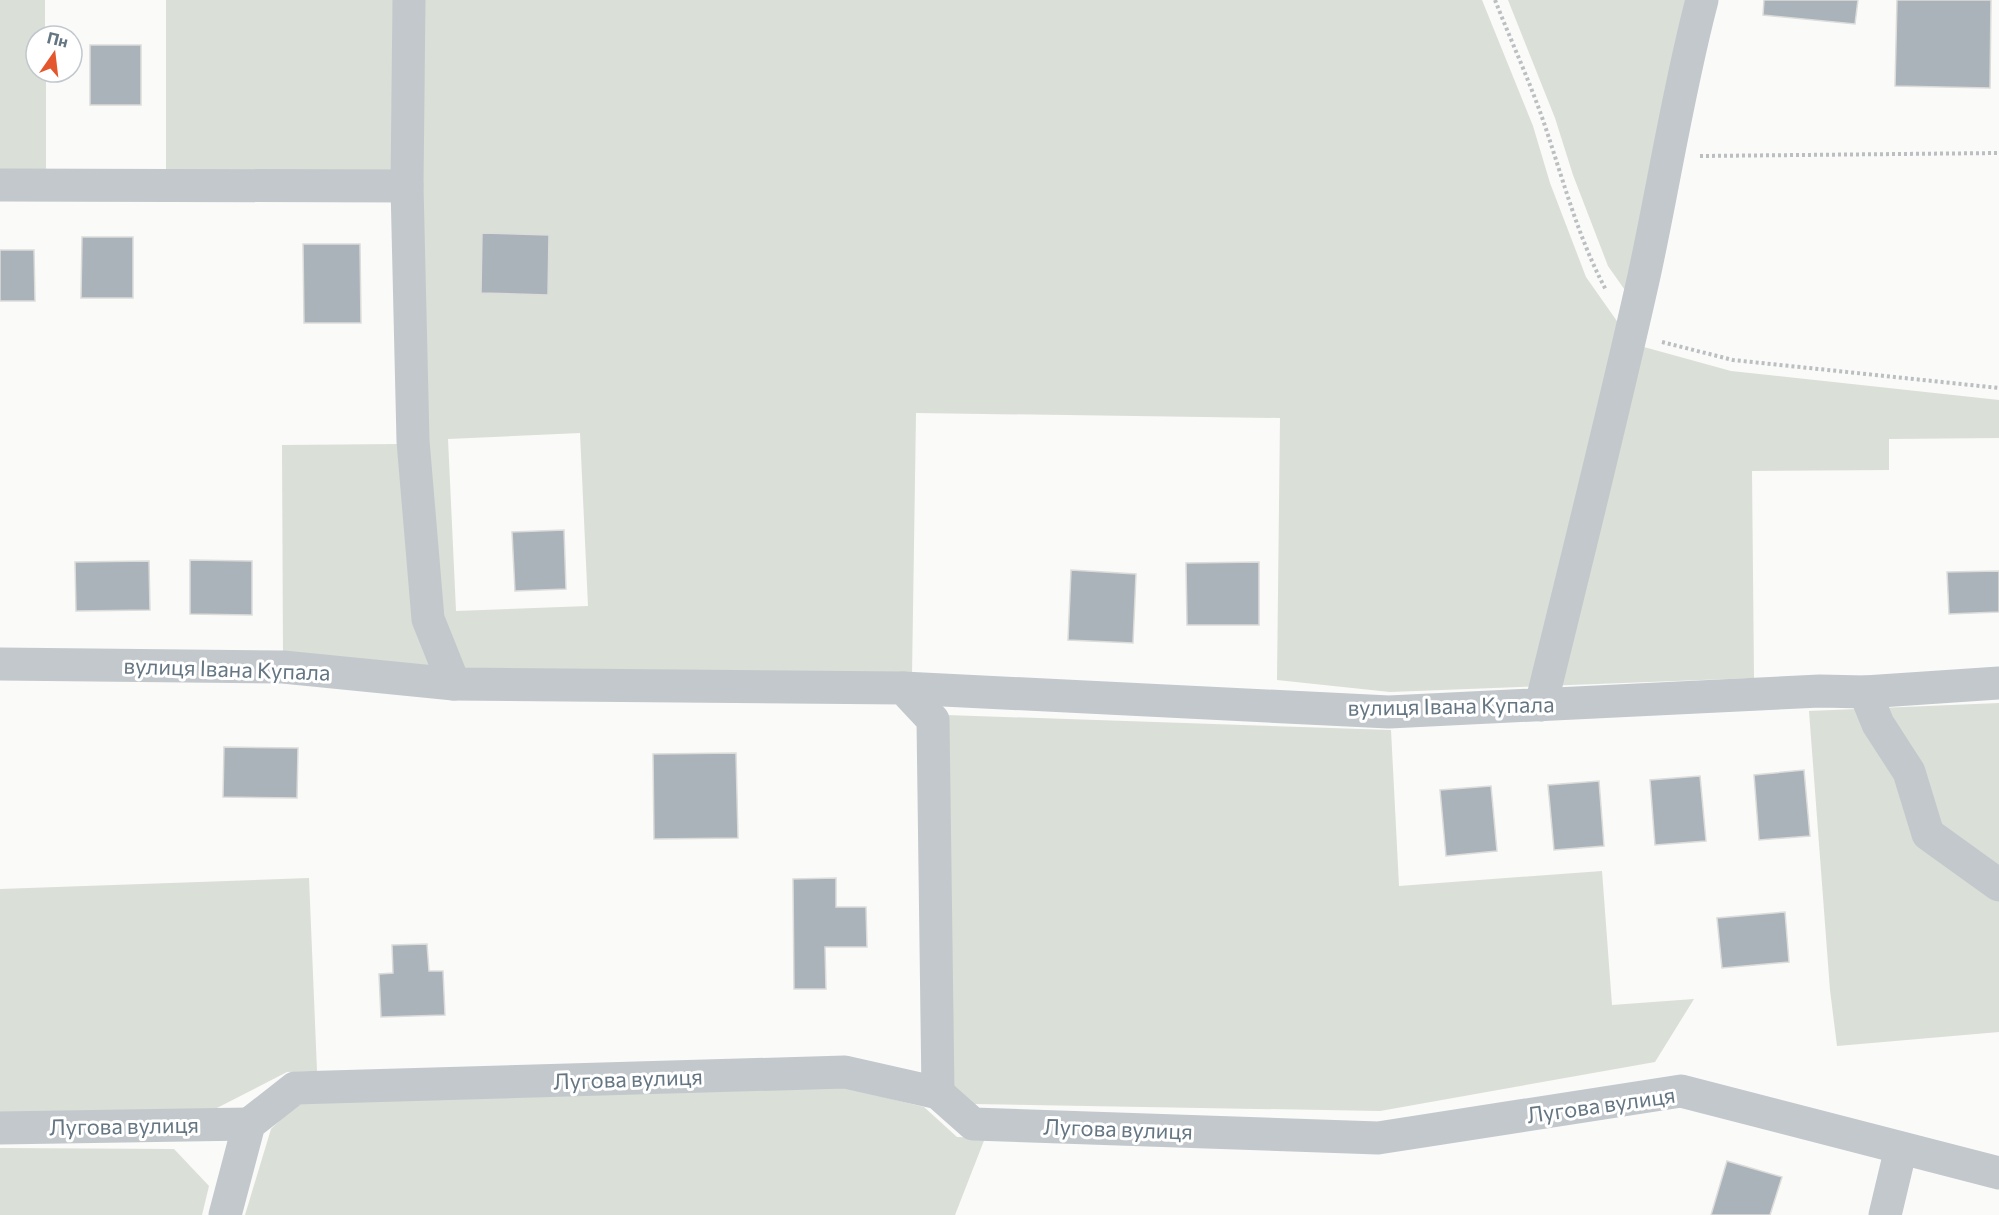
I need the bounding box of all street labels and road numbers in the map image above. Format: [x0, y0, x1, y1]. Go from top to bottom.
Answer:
street label: вулиця Івана Купала [123, 651, 331, 686]
street label: вулиця Івана Купала [1347, 690, 1555, 721]
street label: Лугова вулиця [553, 1062, 703, 1095]
street label: Лугова вулиця [1525, 1081, 1677, 1128]
street label: Лугова вулиця [49, 1111, 199, 1140]
street label: Лугова вулиця [1043, 1112, 1193, 1145]

